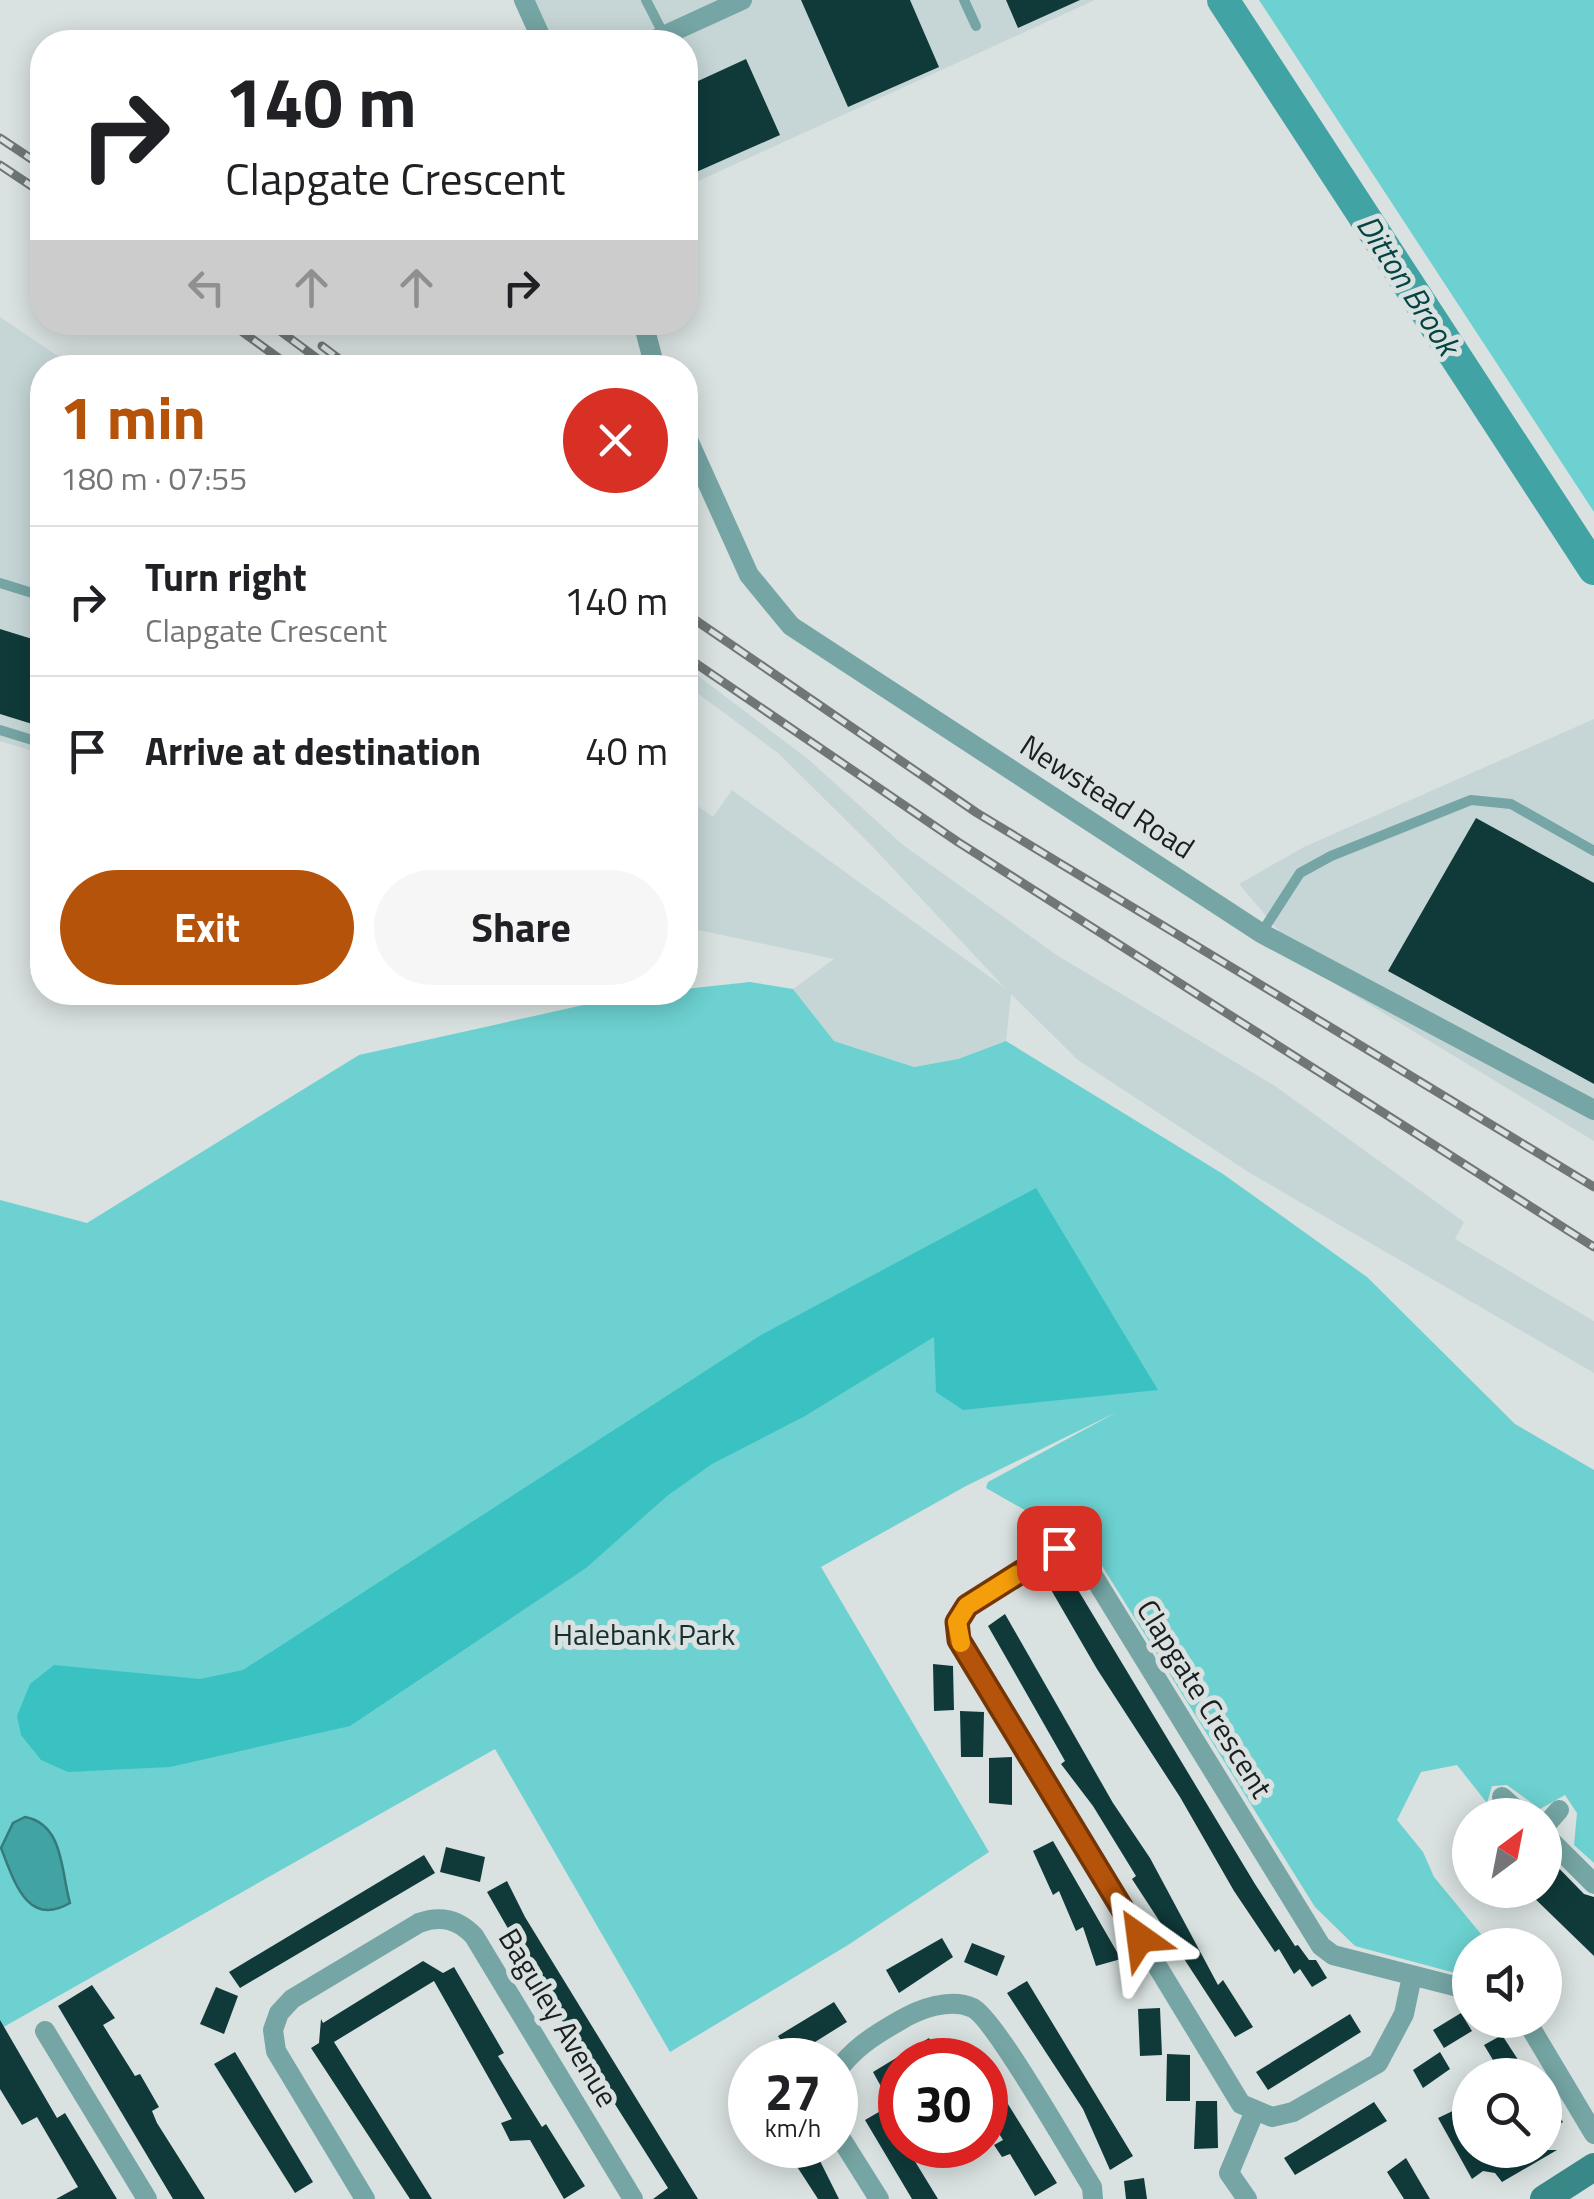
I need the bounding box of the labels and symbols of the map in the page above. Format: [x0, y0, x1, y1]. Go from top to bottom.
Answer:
water label: Ditton Brook [1345, 205, 1474, 367]
street label: Newstead Road [1011, 722, 1204, 870]
pin [1017, 1506, 1102, 1591]
street label: Clapgate Crescent [1125, 1590, 1285, 1807]
park label: Halebank Park [553, 1611, 735, 1657]
north arrow [1452, 1798, 1562, 1908]
position arrow [1088, 1886, 1192, 1990]
street label: Baguley Avenue [487, 1919, 630, 2116]
speed limit sign: 30 [878, 2038, 1008, 2168]

